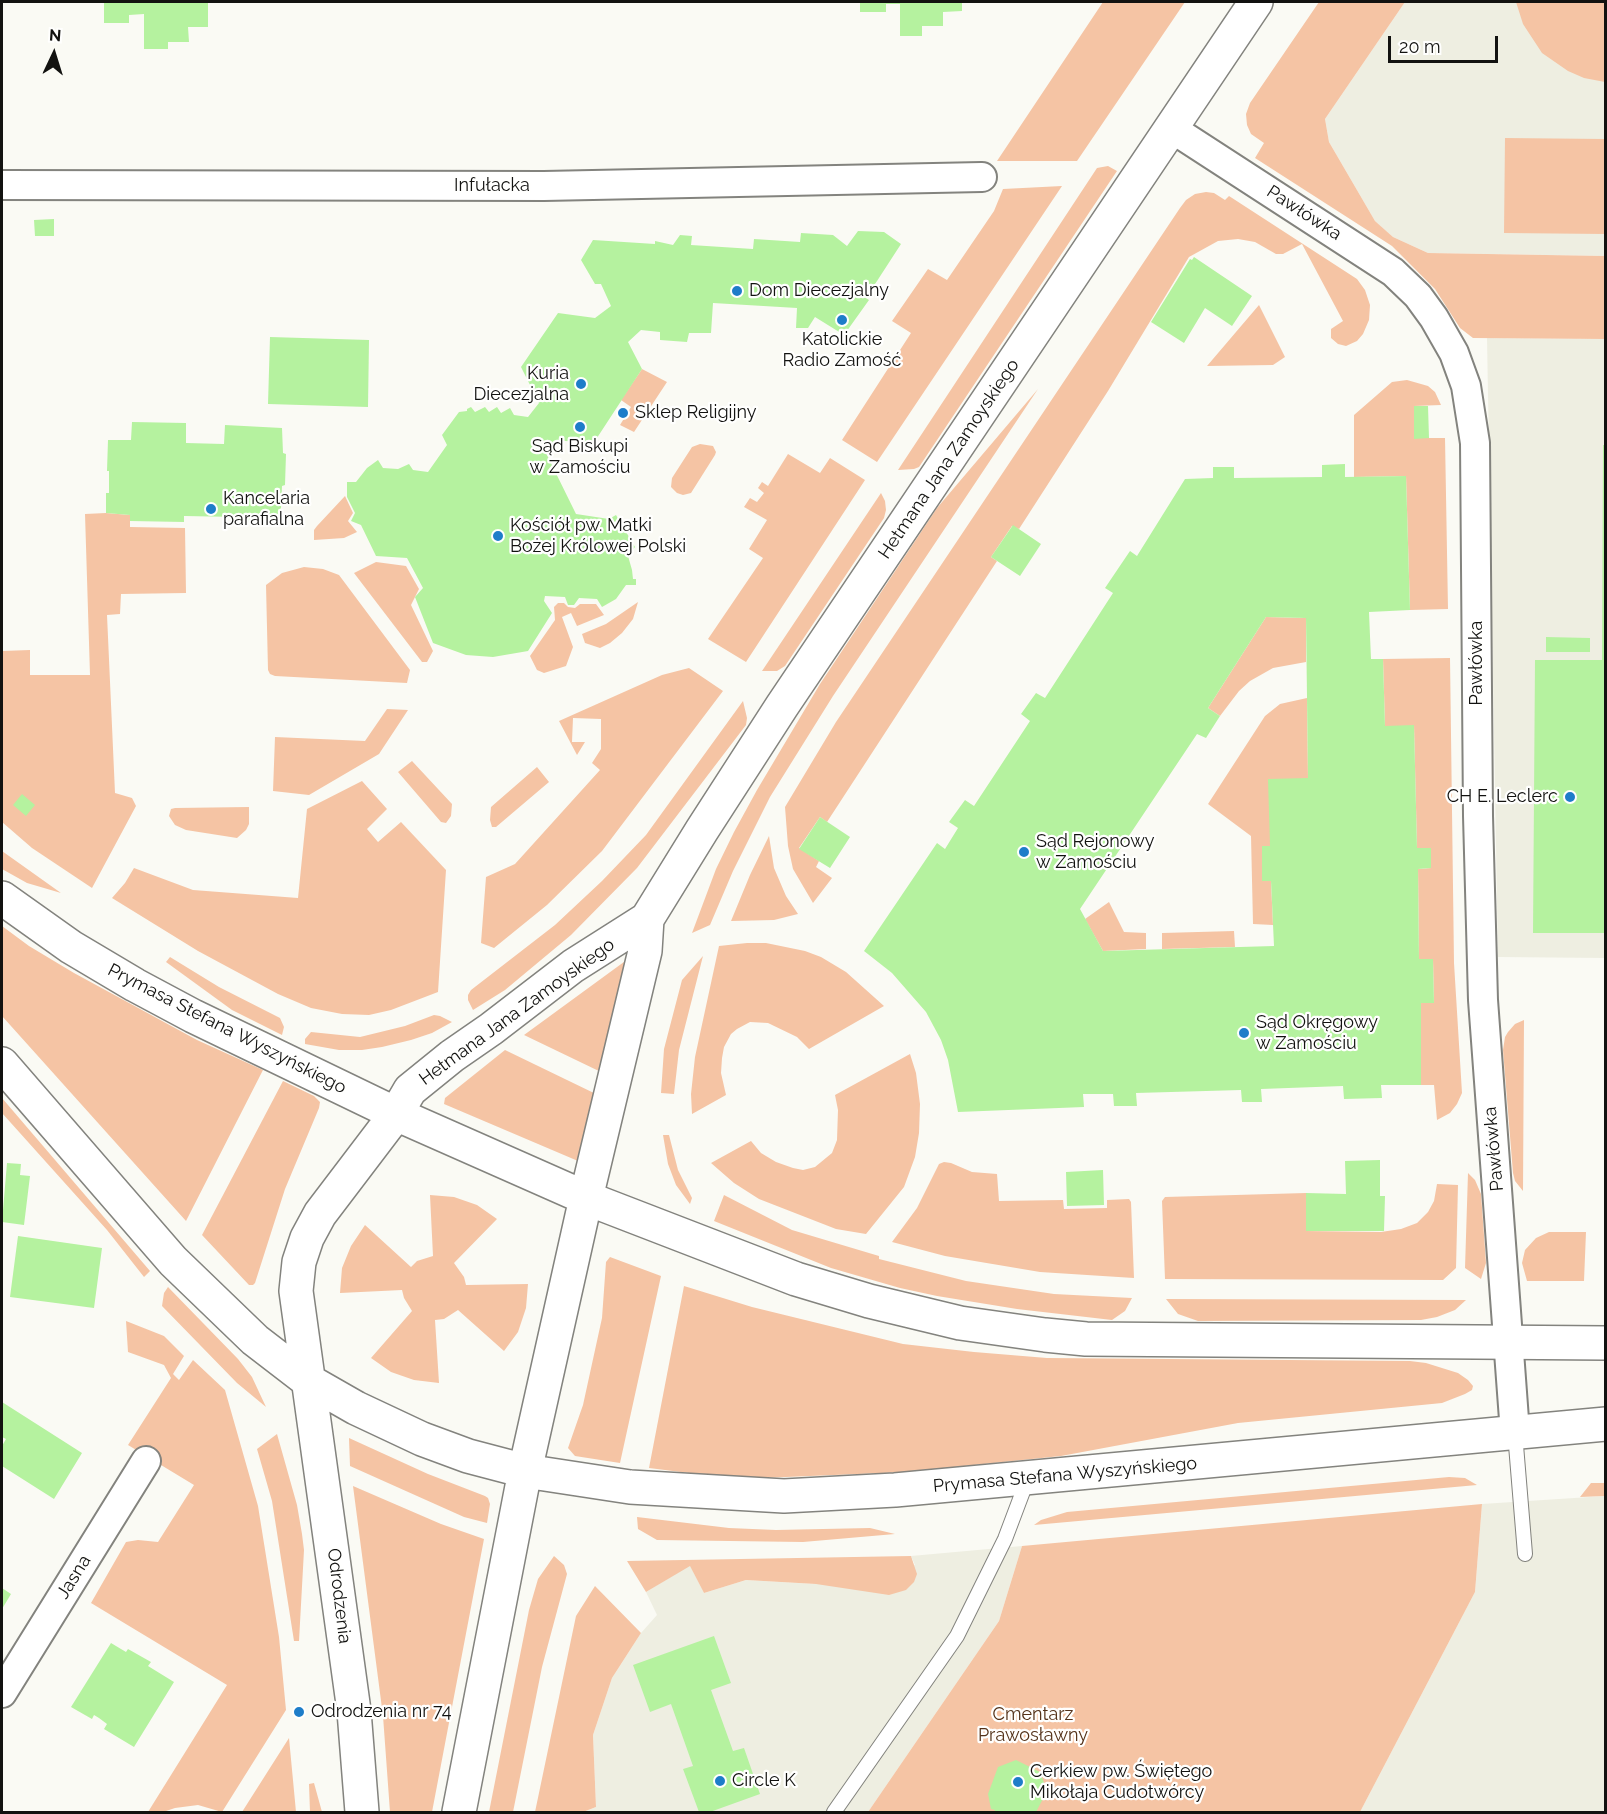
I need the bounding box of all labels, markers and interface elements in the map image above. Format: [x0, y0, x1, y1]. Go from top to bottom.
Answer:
north arrow [24, 24, 84, 84]
scale bar [1391, 24, 1500, 62]
text: N [49, 26, 62, 45]
text: 20 m [1399, 36, 1441, 57]
street label: Infułacka [454, 175, 530, 197]
street label: Pawłówka [1263, 181, 1345, 245]
place label: Dom Diecezjalny [749, 280, 889, 302]
marker: Dom Diecezjalny [730, 284, 744, 298]
marker: Katolickie Radio Zamość [835, 313, 849, 327]
place label: Katolickie Radio Zamość [783, 329, 901, 372]
street label: Hetmana Jana Zamoyskiego [874, 355, 1024, 563]
place label: Kuria Diecezjalna [473, 363, 569, 406]
marker: Kuria Diecezjalna [574, 377, 588, 391]
place label: Sklep Religijny [635, 402, 757, 424]
marker: Sklep Religijny [616, 406, 630, 420]
marker: Sąd Biskupi w Zamościu [573, 420, 587, 434]
place label: Sąd Biskupi w Zamościu [530, 436, 630, 478]
place label: Kancelaria parafialna [223, 488, 310, 530]
marker: Kancelaria parafialna [204, 502, 218, 516]
place label: Kościół pw. Matki Bożej Królowej Polski [510, 515, 686, 558]
marker: Kościół pw. Matki Bożej Królowej Polski [491, 529, 505, 543]
street label: Pawłówka [1466, 621, 1488, 705]
place label: CH E. Leclerc [1447, 786, 1558, 808]
marker: CH E. Leclerc [1563, 790, 1577, 804]
place label: Sąd Rejonowy w Zamościu [1036, 831, 1155, 874]
marker: Sąd Rejonowy w Zamościu [1017, 845, 1031, 859]
street label: Hetmana Jana Zamoyskiego [415, 934, 619, 1090]
street label: Prymasa Stefana Wyszyńskiego [104, 959, 350, 1099]
place label: Sąd Okręgowy w Zamościu [1256, 1012, 1378, 1054]
marker: Sąd Okręgowy w Zamościu [1237, 1026, 1251, 1040]
street label: Pawłówka [1480, 1106, 1508, 1192]
street label: Prymasa Stefana Wyszyńskiego [932, 1453, 1198, 1497]
street label: Odrodzenia [322, 1547, 356, 1645]
street label: Jasna [52, 1551, 96, 1603]
place label: Odrodzenia nr 74 [311, 1701, 452, 1723]
park label: Cmentarz Prawosławny [978, 1704, 1088, 1746]
marker: Odrodzenia nr 74 [292, 1705, 306, 1719]
place label: Cerkiew pw. Świętego Mikołaja Cudotwórcy [1030, 1761, 1212, 1804]
place label: Circle K [732, 1770, 796, 1792]
marker: Circle K [713, 1774, 727, 1788]
marker: Cerkiew pw. Świętego Mikołaja Cudotwórcy [1011, 1775, 1025, 1789]

